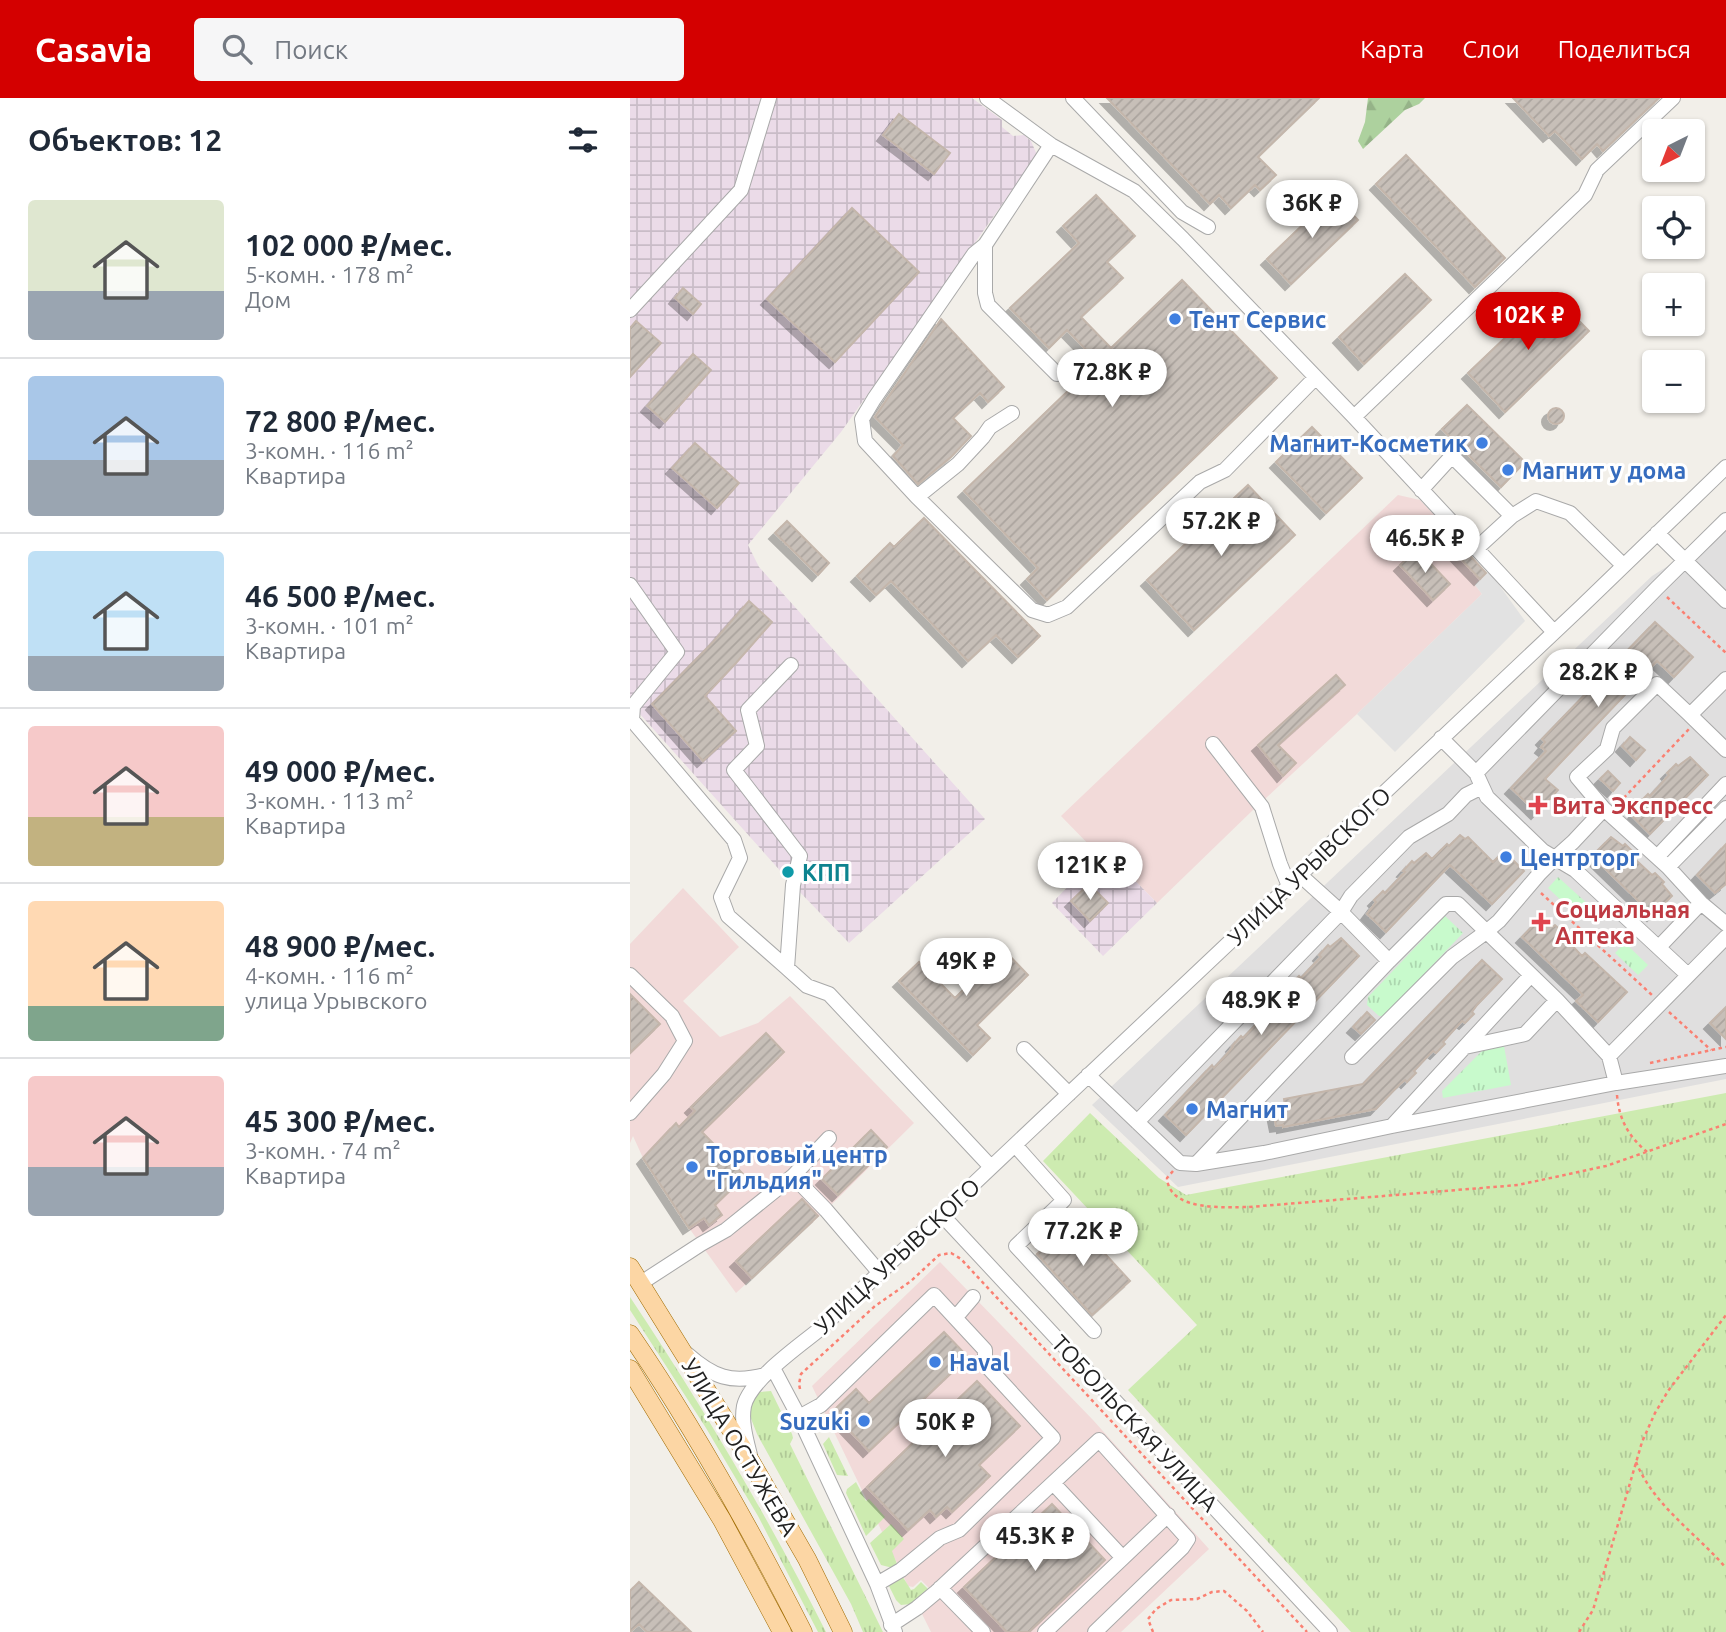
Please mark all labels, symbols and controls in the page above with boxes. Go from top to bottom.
search box [194,18,684,81]
icon: search [218,30,256,68]
text: Casavia [35,31,152,68]
text: Поиск [274,35,348,64]
text: Карта [1360,36,1424,63]
text: Слои [1462,36,1520,63]
text: Поделиться [1558,36,1691,63]
north arrow [1642,119,1704,182]
map controls [1642,119,1705,413]
icon: filters [564,121,602,159]
text: Объектов: 12 [28,123,222,157]
pin: 36K ₽ [1263,180,1361,240]
text: 36K ₽ [1282,190,1342,215]
button: locate [1642,196,1705,259]
icon: home [84,228,168,312]
text: 102 000 ₽/мес. [245,228,452,262]
text: 5-комн. · 178 m² [245,262,414,287]
button: + [1642,273,1705,336]
text: Дом [245,287,291,312]
pin: 102K ₽ [1471,292,1585,352]
text: 102K ₽ [1492,302,1564,327]
place label: Тент Сервис [1189,307,1326,332]
marker: Тент Сервис [1167,311,1183,327]
pin: 72.8K ₽ [1047,350,1177,409]
button: − [1642,350,1705,413]
text: 72.8K ₽ [1073,359,1151,384]
icon: home [84,404,168,488]
text: 72 800 ₽/мес. [245,404,435,438]
place label: Магнит-Косметик [1269,431,1468,456]
marker: Магнит-Косметик [1474,435,1490,451]
text: 3-комн. · 116 m² [245,438,414,463]
place label: Магнит у дома [1522,458,1686,483]
marker: Магнит у дома [1500,462,1516,478]
text: Квартира [245,463,346,488]
pin: 57.2K ₽ [1156,498,1286,558]
text: 57.2K ₽ [1182,508,1260,533]
pin: 46.5K ₽ [1360,516,1490,575]
text: 46.5K ₽ [1386,525,1464,550]
icon: home [84,579,168,663]
text: 46 500 ₽/мес. [245,579,435,613]
text: 3-комн. · 101 m² [245,613,414,638]
text: Квартира [245,638,346,663]
pin: 28.2K ₽ [1533,650,1663,709]
text: 28.2K ₽ [1559,659,1637,684]
icon: home [84,754,168,838]
text: 49 000 ₽/мес. [245,754,435,788]
street label: УЛИЦА УРЫВСКОГО [1223,782,1395,950]
text: 3-комн. · 113 m² [245,788,414,813]
place label: Вита Экспресс [1552,793,1713,818]
marker: Вита Экспресс [1530,797,1546,813]
text: Квартира [245,813,346,838]
pin: 121K ₽ [1033,842,1147,902]
place label: Центрторг [1520,845,1639,870]
marker: Центрторг [1498,849,1514,865]
text: 121K ₽ [1054,852,1126,877]
place label: КПП [802,860,850,885]
marker: КПП [780,864,796,880]
place label: Социальная Аптека [1555,897,1690,948]
marker: Социальная Аптека [1533,914,1549,930]
icon: home [84,929,168,1013]
text: 48 900 ₽/мес. [245,929,435,963]
pin: 49K ₽ [917,939,1015,998]
text: 49K ₽ [936,948,996,973]
text: 4-комн. · 116 m² [245,963,414,988]
pin: 48.9K ₽ [1196,978,1326,1037]
text: 48.9K ₽ [1222,987,1300,1012]
text: улица Урывского [245,988,427,1013]
place label: Магнит [1206,1097,1289,1122]
marker: Магнит [1184,1101,1200,1117]
icon: home [84,1104,168,1188]
text: 45 300 ₽/мес. [245,1104,435,1138]
text: 3-комн. · 74 m² [245,1138,401,1163]
place label: Торговый центр "Гильдия" [706,1142,888,1193]
marker: Торговый центр "Гильдия" [684,1159,700,1175]
text: Квартира [245,1163,346,1188]
street label: УЛИЦА УРЫВСКОГО [810,1173,984,1339]
pin: 77.2K ₽ [1018,1208,1148,1268]
text: 77.2K ₽ [1044,1218,1122,1243]
street label: ТОБОЛЬСКАЯ УЛИЦА [1047,1330,1223,1516]
place label: Haval [949,1350,1010,1375]
street label: УЛИЦА ОСТУЖЕВА [677,1354,803,1540]
marker: Haval [927,1354,943,1370]
pin: 50K ₽ [896,1400,994,1459]
place label: Suzuki [779,1409,850,1434]
text: 50K ₽ [915,1409,975,1434]
marker: Suzuki [856,1413,872,1429]
pin: 45.3K ₽ [970,1514,1100,1573]
text: 45.3K ₽ [996,1523,1074,1548]

